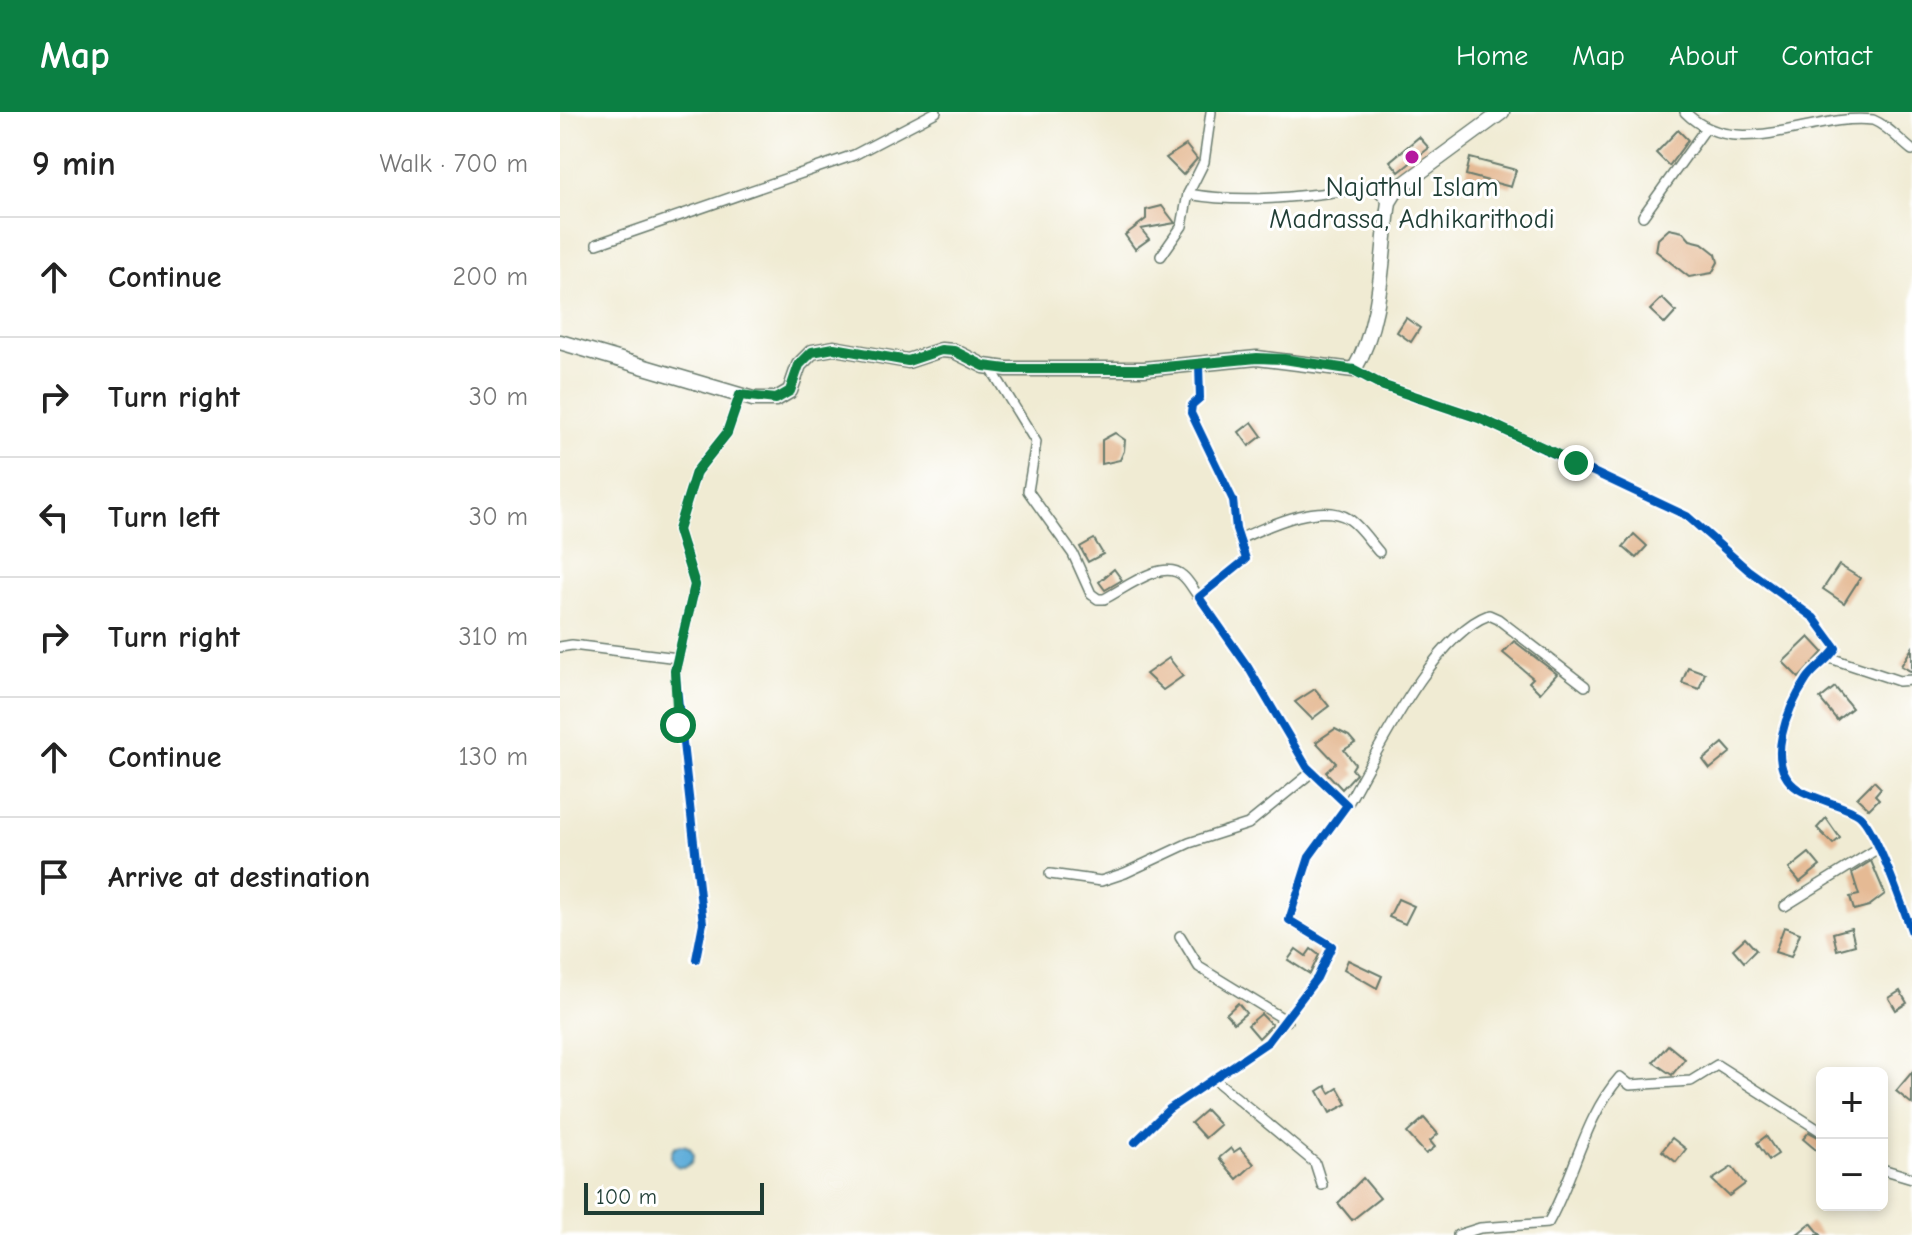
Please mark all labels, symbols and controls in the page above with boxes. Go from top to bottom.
text: Map [40,34,110,78]
text: Home [1456,40,1528,72]
text: Map [1572,40,1625,72]
text: About [1669,40,1737,72]
text: Contact [1781,40,1872,72]
text: 9 min [32,144,116,184]
marker: Najathul Islam Madrassa, Adhikarithodi [1403,148,1421,166]
text: Walk · 700 m [379,149,528,179]
place label: Najathul Islam Madrassa, Adhikarithodi [1269,171,1555,235]
icon: ahead [32,255,76,299]
text: Continue [108,260,222,295]
text: 200 m [453,262,528,292]
icon: right [32,375,76,419]
text: Turn right [108,380,240,415]
text: 30 m [469,382,528,412]
route end [1558,445,1594,481]
icon: left [32,495,76,539]
text: Turn left [108,500,220,535]
text: 30 m [469,502,528,532]
icon: right [32,615,76,659]
text: Turn right [108,620,240,655]
text: 310 m [459,622,528,652]
route start [660,707,696,743]
icon: ahead [32,735,76,779]
text: Continue [108,740,222,775]
text: 130 m [459,742,528,772]
icon: arrive [32,855,76,899]
text: Arrive at destination [108,860,370,895]
map controls [1816,1067,1888,1211]
button: + [1816,1067,1888,1139]
button: − [1816,1139,1888,1211]
scale bar [584,1179,764,1215]
text: 100 m [596,1184,657,1210]

